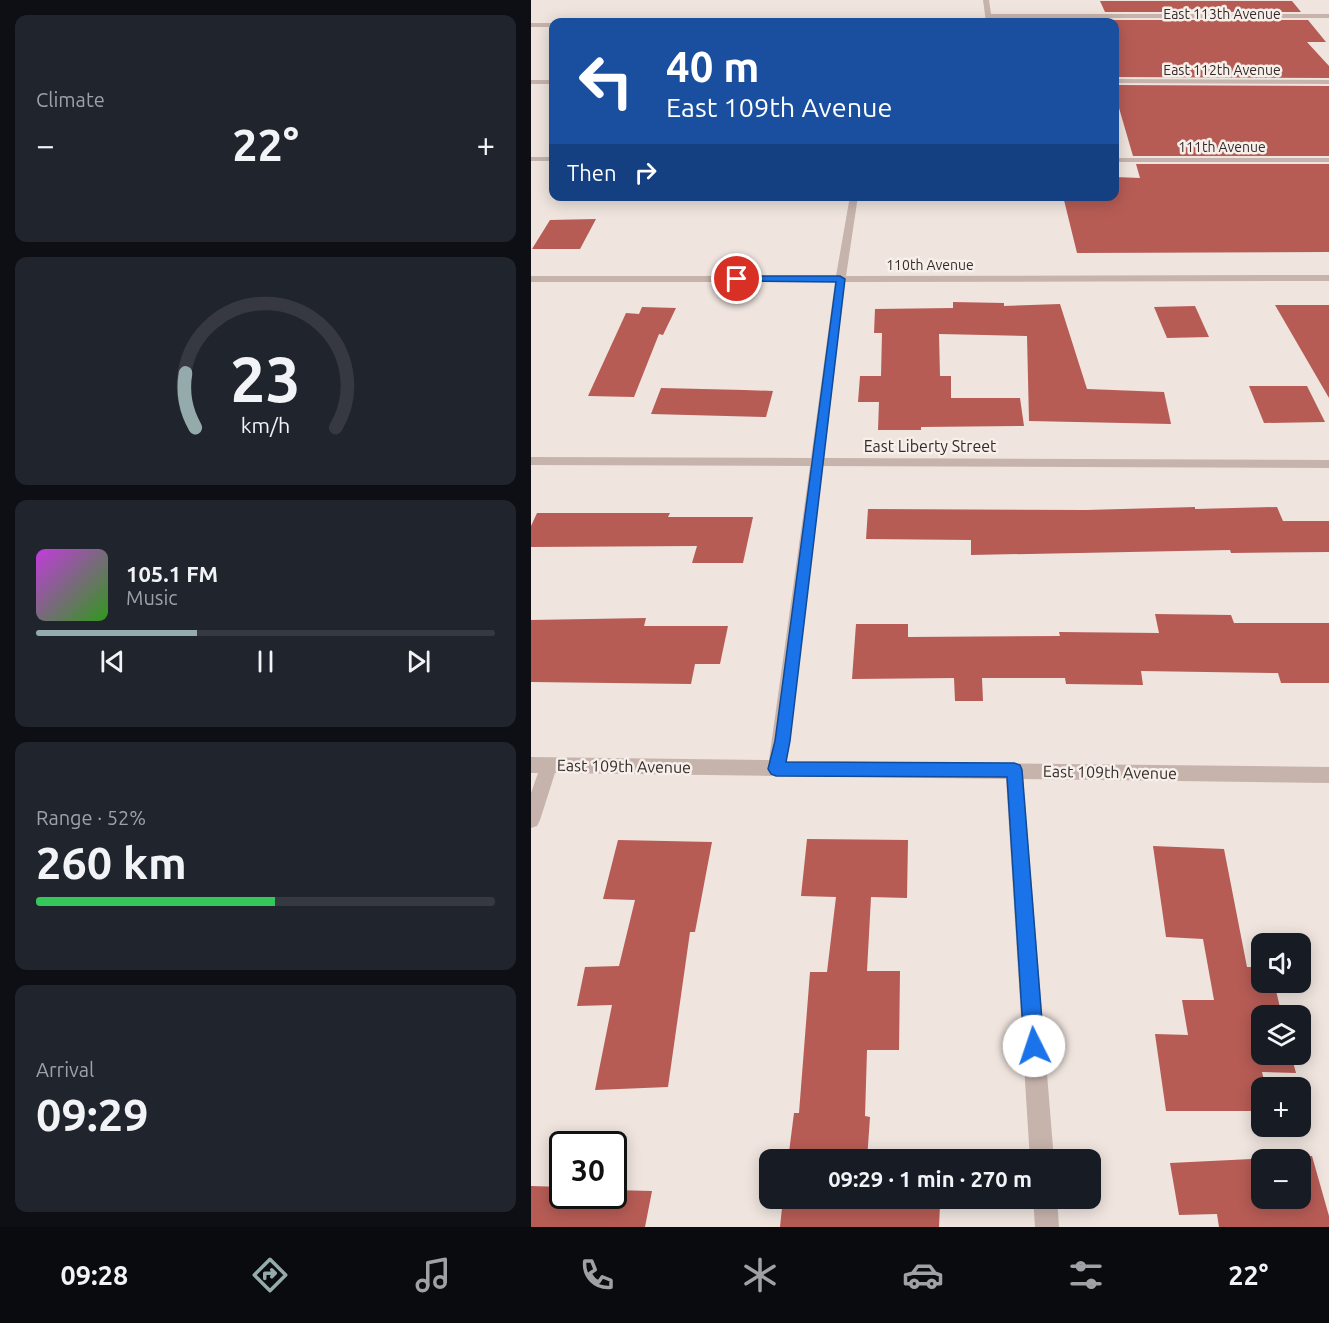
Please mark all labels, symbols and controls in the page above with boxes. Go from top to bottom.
street label: East 113th Avenue [1163,6,1281,22]
icon: left [567,42,645,120]
text: 40 m [666,43,760,90]
street label: East 112th Avenue [1163,62,1281,78]
text: Climate [36,88,105,111]
text: East 109th Avenue [666,92,892,122]
text: 22° [232,119,299,170]
text: − [36,126,55,163]
text: + [476,126,495,163]
street label: 111th Avenue [1178,139,1266,155]
icon: right [629,156,662,189]
text: Then [567,160,617,185]
pin [711,253,762,304]
street label: 110th Avenue [886,257,974,273]
icon: arrive [720,262,753,295]
text: 23 [230,344,301,414]
text: km/h [241,414,290,438]
street label: East Liberty Street [864,437,997,455]
text: 105.1 FM [126,561,218,586]
text: Music [126,586,178,609]
icon: previous [96,645,129,678]
icon: pause [249,645,282,678]
icon: next [402,645,435,678]
street label: East 109th Avenue [557,756,691,776]
street label: East 109th Avenue [1043,762,1177,782]
text: Range · 52% [36,806,146,829]
text: 260 km [36,837,187,888]
map controls [1251,933,1311,1209]
button: sound [1251,933,1311,993]
button: layers [1251,1005,1311,1065]
position arrow [1002,1014,1066,1078]
text: Arrival [36,1058,94,1081]
button: + [1251,1077,1311,1137]
text: 09:29 [36,1089,149,1140]
speed limit sign: 30 [549,1131,627,1209]
button: − [1251,1149,1311,1209]
text: 09:29 · 1 min · 270 m [828,1166,1032,1191]
icon: directions [249,1254,291,1296]
icon: music [412,1254,454,1296]
icon: phone [576,1254,618,1296]
icon: climate [739,1254,781,1296]
icon: car [902,1254,944,1296]
icon: filters [1065,1254,1107,1296]
text: 09:28 [61,1260,128,1290]
text: 22° [1228,1260,1268,1290]

